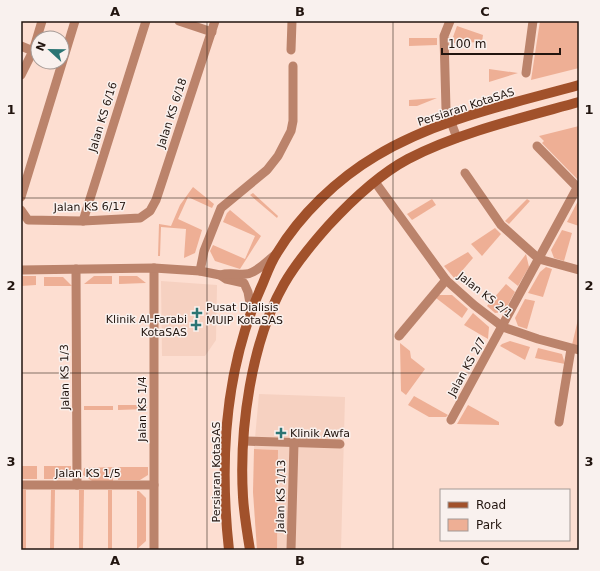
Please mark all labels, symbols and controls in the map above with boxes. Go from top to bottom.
text: A [110,4,120,19]
text: B [295,4,305,19]
text: C [480,4,490,19]
north arrow [30,30,70,70]
scale bar [442,30,560,56]
text: 100 m [448,37,486,51]
text: N [33,40,49,53]
street label: Jalan KS 6/18 [154,76,189,151]
street label: Jalan KS 6/16 [86,80,120,155]
street label: Persiaran KotaSAS [416,85,516,129]
text: 1 [6,102,16,117]
text: 1 [584,102,594,117]
street label: Jalan KS 6/17 [53,200,126,214]
street label: Jalan KS 2/1 [454,269,515,320]
text: 2 [6,278,16,293]
text: 2 [584,278,594,293]
place label: Pusat Dialisis MUIP KotaSAS [206,301,283,327]
marker: Pusat Dialisis MUIP KotaSAS [191,307,203,319]
place label: Klinik Al-Farabi KotaSAS [106,313,187,339]
marker: Klinik Al-Farabi KotaSAS [190,319,202,331]
street label: Jalan KS 2/7 [445,335,489,400]
street label: Jalan KS 1/3 [58,344,72,411]
street label: Jalan KS 1/4 [136,376,149,443]
street label: Persiaran KotaSAS [210,422,223,522]
marker: Klinik Awfa [275,427,287,439]
place label: Klinik Awfa [290,427,350,440]
text: 3 [6,454,16,469]
text: 3 [584,454,594,469]
street label: Jalan KS 1/13 [274,460,288,533]
street label: Jalan KS 1/5 [54,467,121,480]
legend [440,489,570,541]
text: Road [476,498,506,512]
text: Park [476,518,502,532]
text: A [110,553,120,568]
text: B [295,553,305,568]
text: C [480,553,490,568]

